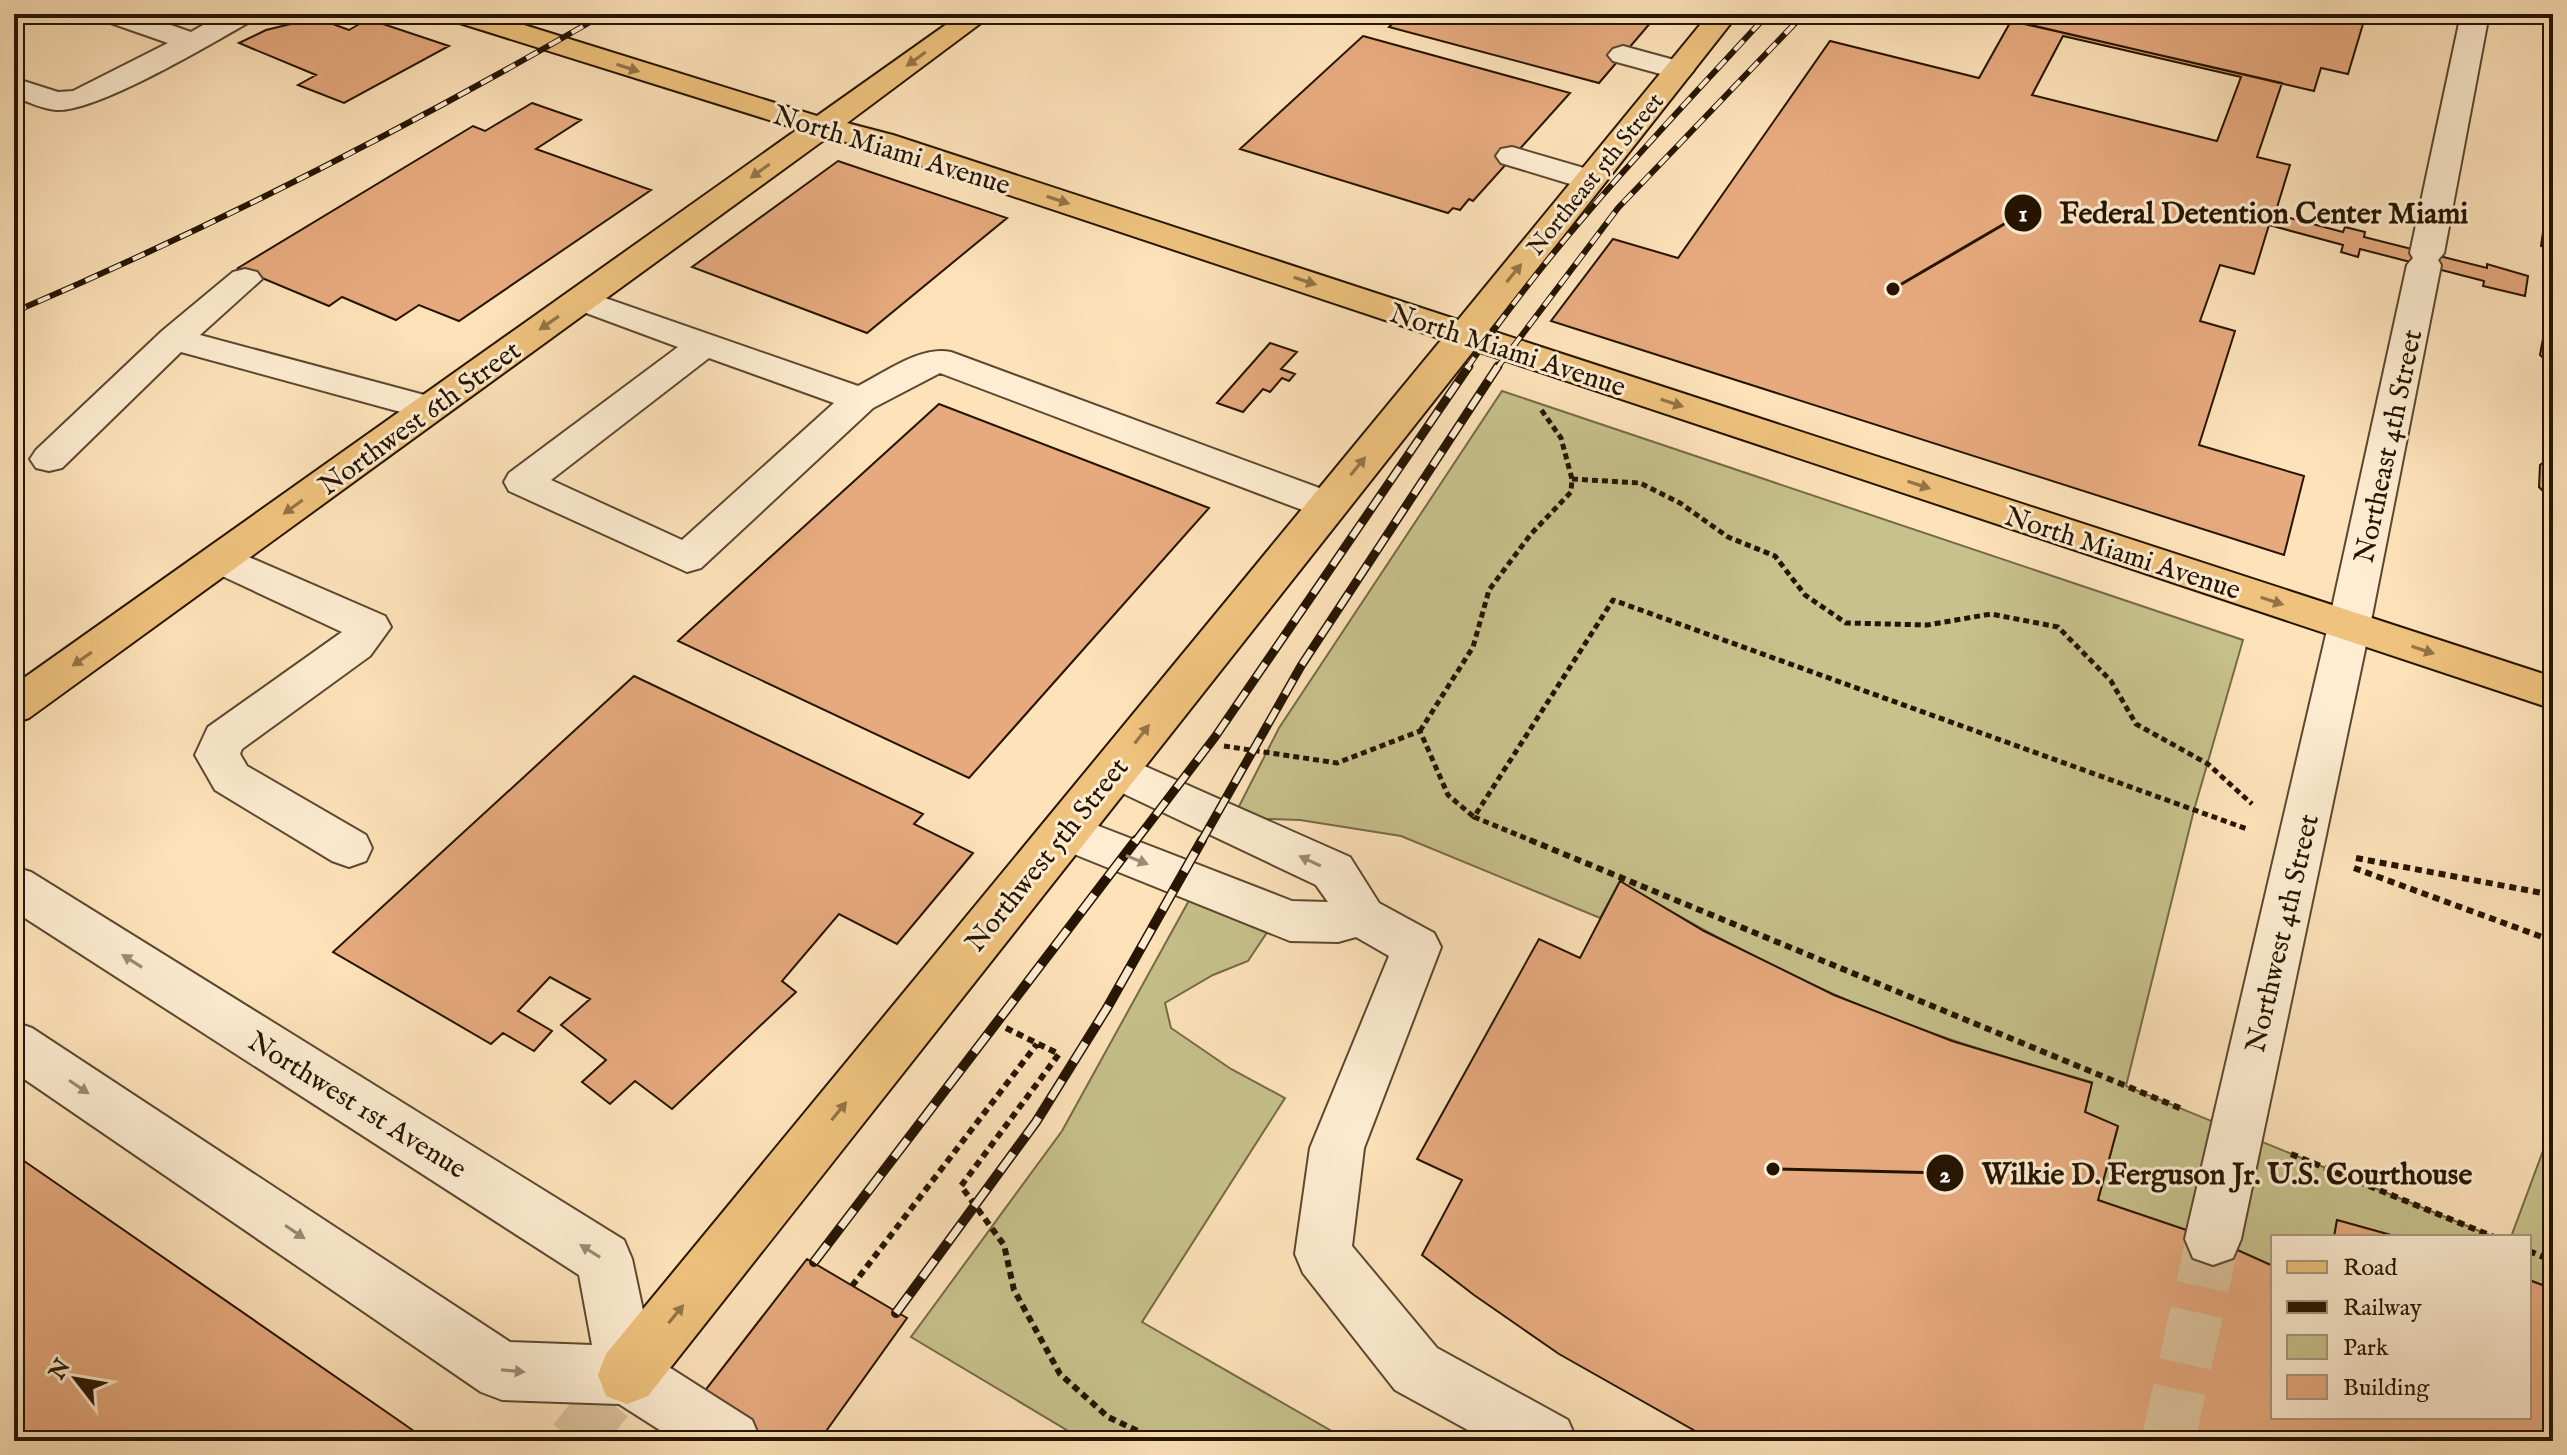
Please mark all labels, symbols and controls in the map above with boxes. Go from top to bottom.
one-way arrow [905,51,926,66]
one-way arrow [616,62,640,74]
street label: Northeast 5th Street [1521,87,1671,263]
street label: North Miami Avenue [768,99,1014,204]
one-way arrow [750,163,771,178]
callout: Federal Detention Center Miami [2003,186,2484,240]
one-way arrow [1046,194,1070,206]
text: Federal Detention Center Miami [2060,196,2468,234]
text: 1 [2019,199,2028,230]
one-way arrow [1505,263,1522,283]
one-way arrow [1293,276,1317,288]
street label: North Miami Avenue [1385,297,1630,406]
one-way arrow [539,315,560,330]
street label: Northeast 4th Street [2348,326,2431,566]
street label: Northwest 6th Street [312,334,529,504]
one-way arrow [1660,398,1684,410]
one-way arrow [1350,456,1366,476]
one-way arrow [1907,479,1931,491]
one-way arrow [283,499,303,515]
street label: North Miami Avenue [2000,500,2245,609]
one-way arrow [2261,595,2285,608]
one-way arrow [2412,645,2436,657]
one-way arrow [71,651,92,666]
one-way arrow [1134,724,1150,744]
street label: Northwest 5th Street [959,751,1137,960]
street label: Northwest 4th Street [2239,811,2328,1056]
one-way arrow [1126,854,1150,867]
one-way arrow [1299,854,1322,868]
one-way arrow [121,954,143,968]
street label: Northwest 1st Avenue [241,1025,473,1188]
one-way arrow [68,1080,89,1095]
one-way arrow [830,1101,847,1121]
callout: Wilkie D. Ferguson Jr. U.S. Courthouse [1925,1146,2488,1200]
text: Wilkie D. Ferguson Jr. U.S. Courthouse [1981,1157,2472,1195]
text: 2 [1939,1160,1951,1191]
one-way arrow [284,1224,305,1239]
legend [2271,1235,2531,1419]
one-way arrow [579,1244,601,1258]
text: Road [2343,1253,2397,1284]
text: Railway [2343,1293,2422,1324]
one-way arrow [667,1304,684,1324]
text: Park [2343,1333,2389,1364]
north arrow [36,1339,116,1419]
text: N [43,1354,77,1386]
one-way arrow [500,1364,525,1377]
text: Building [2343,1373,2430,1404]

